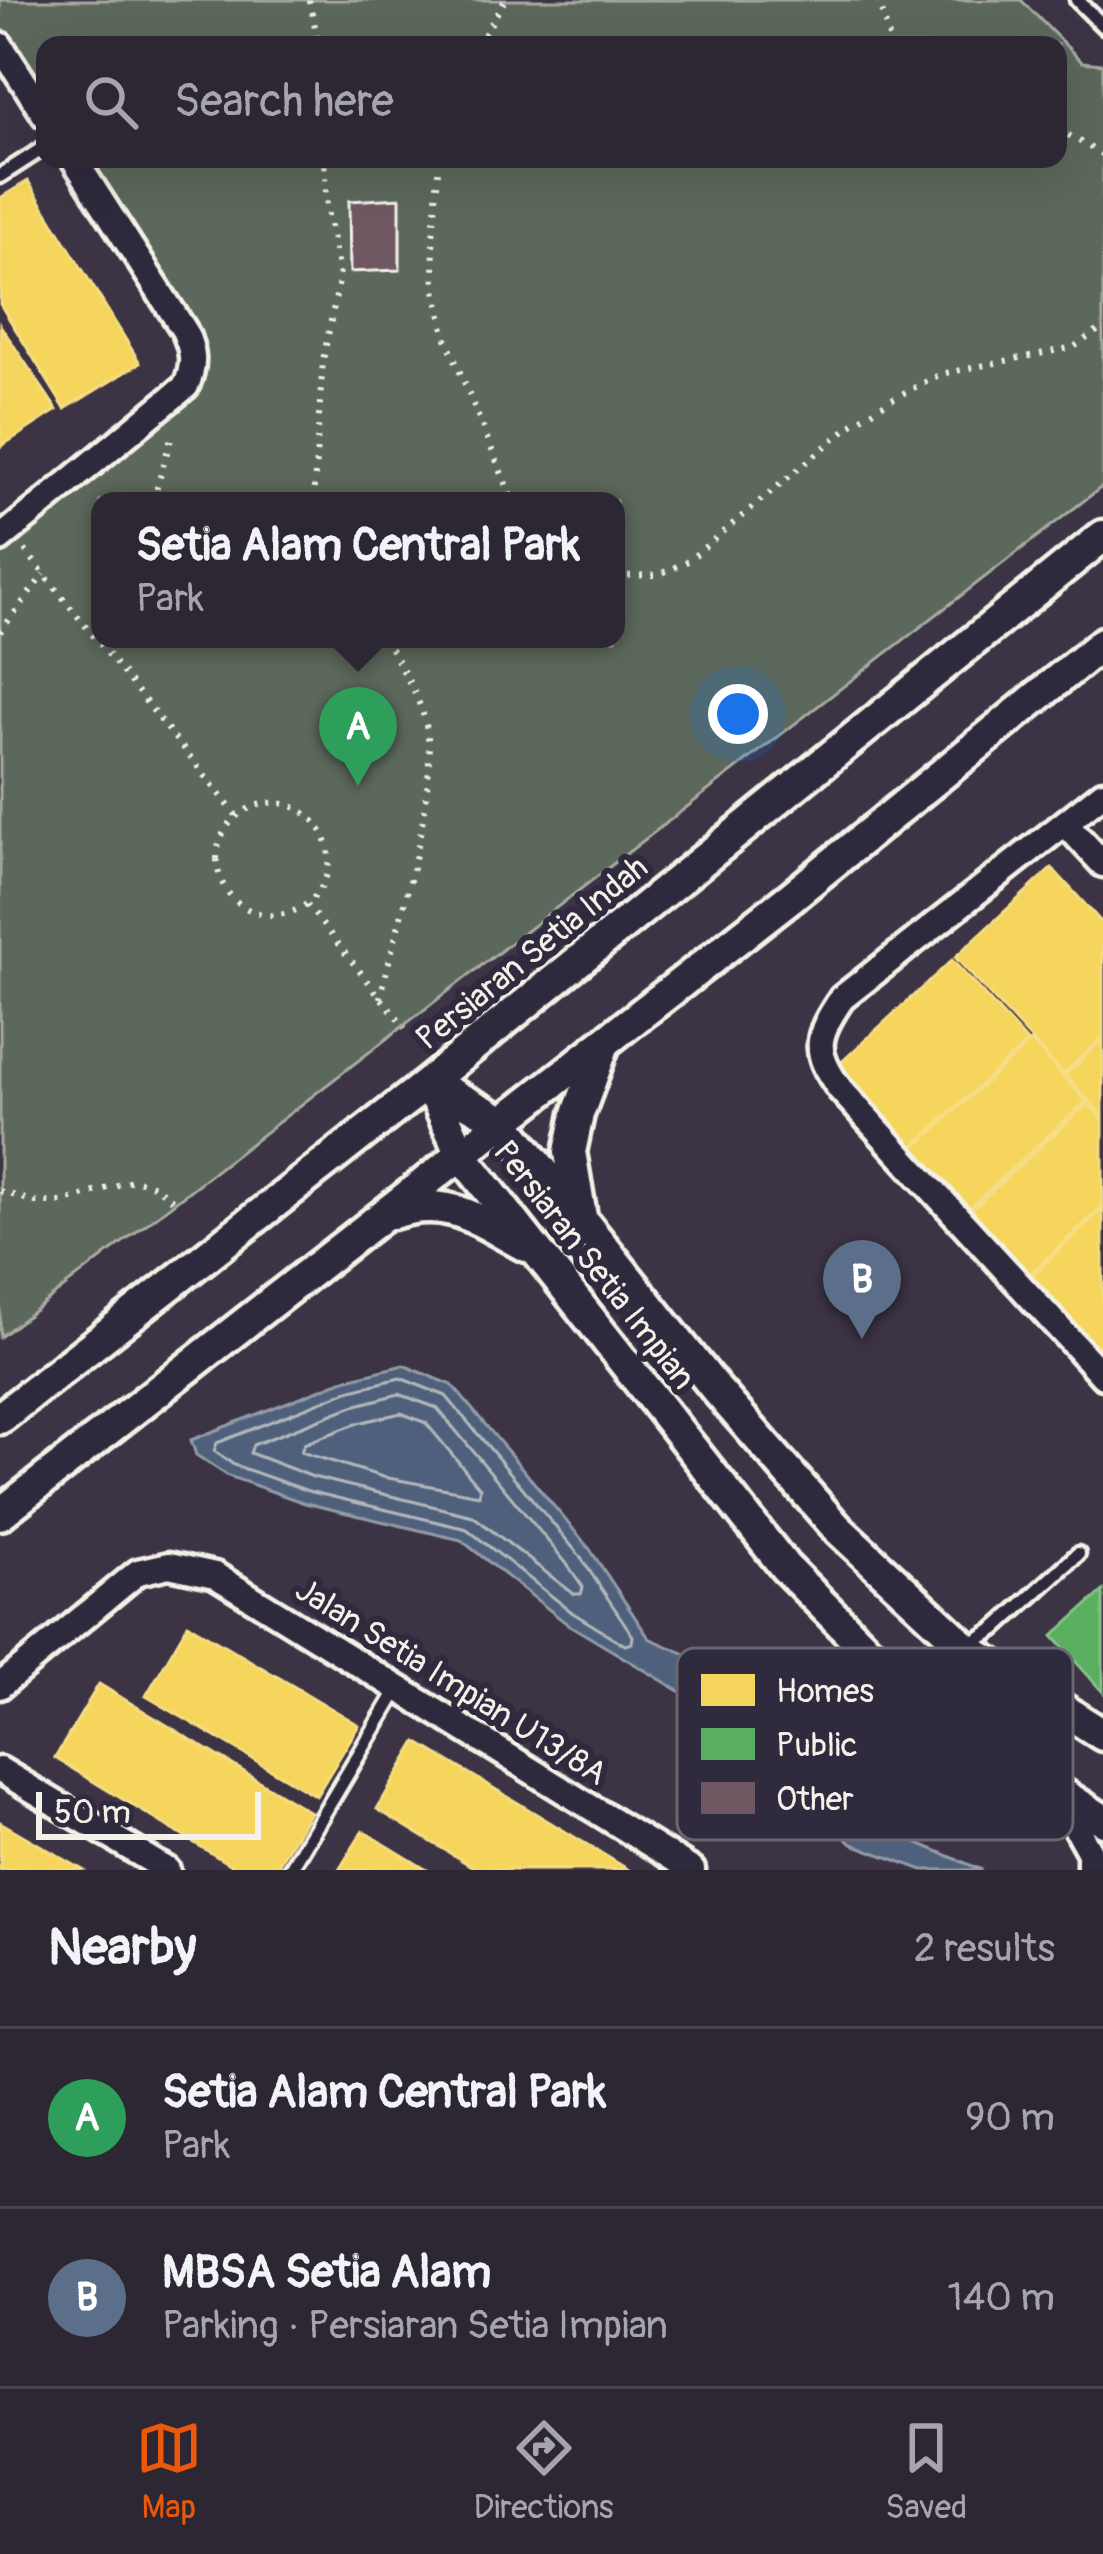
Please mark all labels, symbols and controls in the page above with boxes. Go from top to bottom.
search box [36,36,1067,168]
icon: search [78,69,144,135]
text: Search here [174,74,394,130]
popup [91,492,625,648]
text: Setia Alam Central Park [136,518,580,574]
text: Park [136,574,204,623]
your location [708,684,768,744]
pin: A [319,687,397,786]
street label: Persiaran Setia Indah [408,847,656,1059]
street label: Persiaran Setia Impian [484,1132,704,1398]
pin: B [823,1240,901,1339]
street label: Jalan Setia Impian U13/8A [288,1569,614,1795]
legend [677,1648,1073,1840]
text: Homes [776,1671,874,1712]
text: Public [776,1725,858,1766]
text: Other [776,1779,854,1820]
scale bar [36,1786,261,1839]
text: 50 m [54,1792,131,1833]
text: Nearby [48,1916,196,1980]
text: 2 results [914,1924,1055,1973]
text: Setia Alam Central Park [162,2065,606,2121]
text: A [74,2093,100,2142]
text: 90 m [965,2093,1055,2142]
text: Park [162,2121,230,2170]
text: MBSA Setia Alam [162,2245,491,2301]
text: B [76,2273,98,2322]
text: 140 m [947,2273,1055,2322]
text: Parking · Persiaran Setia Impian [162,2301,668,2350]
tab: Map [136,2415,202,2528]
tab: Directions [474,2415,614,2528]
tab: Saved [885,2415,967,2528]

